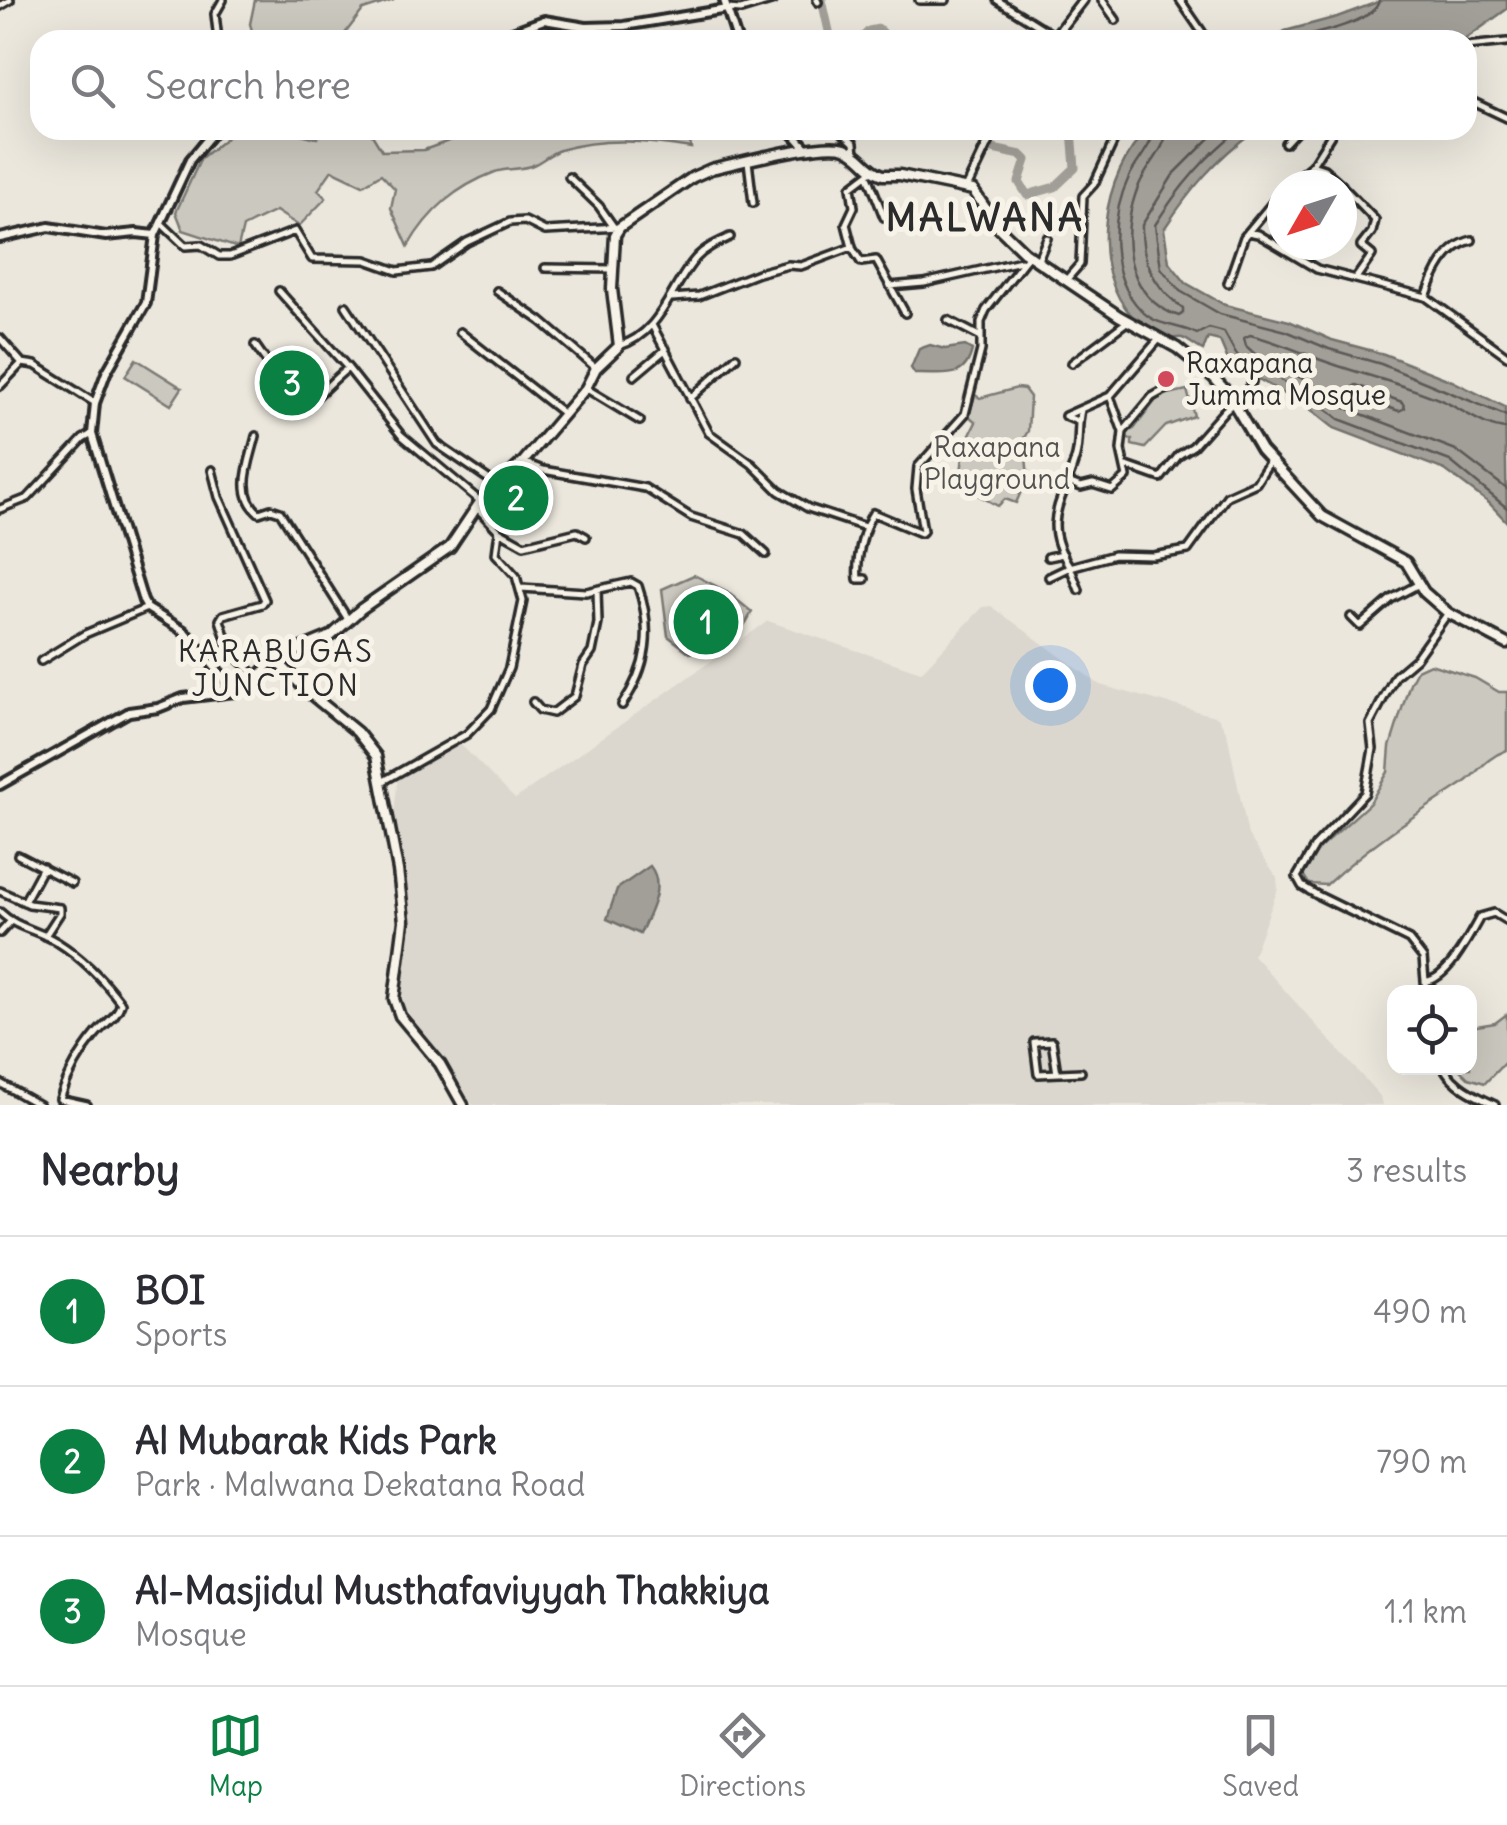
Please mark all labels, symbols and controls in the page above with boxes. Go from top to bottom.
search box [30,30,1477,140]
icon: search [65,58,120,113]
text: Search here [145,62,351,109]
north arrow [1267,170,1357,260]
district label: MALWANA [885,194,1085,241]
place label: Raxapana Jumma Mosque [1186,345,1386,413]
pin: 3 [260,346,324,420]
marker: Raxapana Jumma Mosque [1155,368,1177,390]
park label: Raxapana Playground [924,429,1070,497]
pin: 2 [484,460,548,536]
pin: 1 [674,584,738,660]
district label: KARABUGAS JUNCTION [178,632,374,704]
your location [1025,660,1076,711]
map controls [1387,985,1477,1075]
button: locate [1387,985,1477,1075]
text: Nearby [40,1144,179,1196]
text: 3 results [1346,1150,1467,1191]
text: BOI [135,1267,205,1314]
text: 1 [66,1291,79,1332]
text: 490 m [1373,1291,1467,1332]
text: Sports [135,1314,227,1355]
text: Al Mubarak Kids Park [135,1417,497,1464]
text: 2 [64,1441,81,1482]
text: 790 m [1376,1441,1467,1482]
text: Park · Malwana Dekatana Road [135,1464,585,1505]
text: Al-Masjidul Musthafaviyyah Thakkiya [135,1567,770,1614]
text: 3 [63,1591,82,1632]
text: 1.1 km [1384,1591,1467,1632]
text: Mosque [135,1614,247,1655]
tab: Map [208,1708,263,1804]
tab: Directions [679,1708,806,1804]
tab: Saved [1222,1708,1299,1804]

